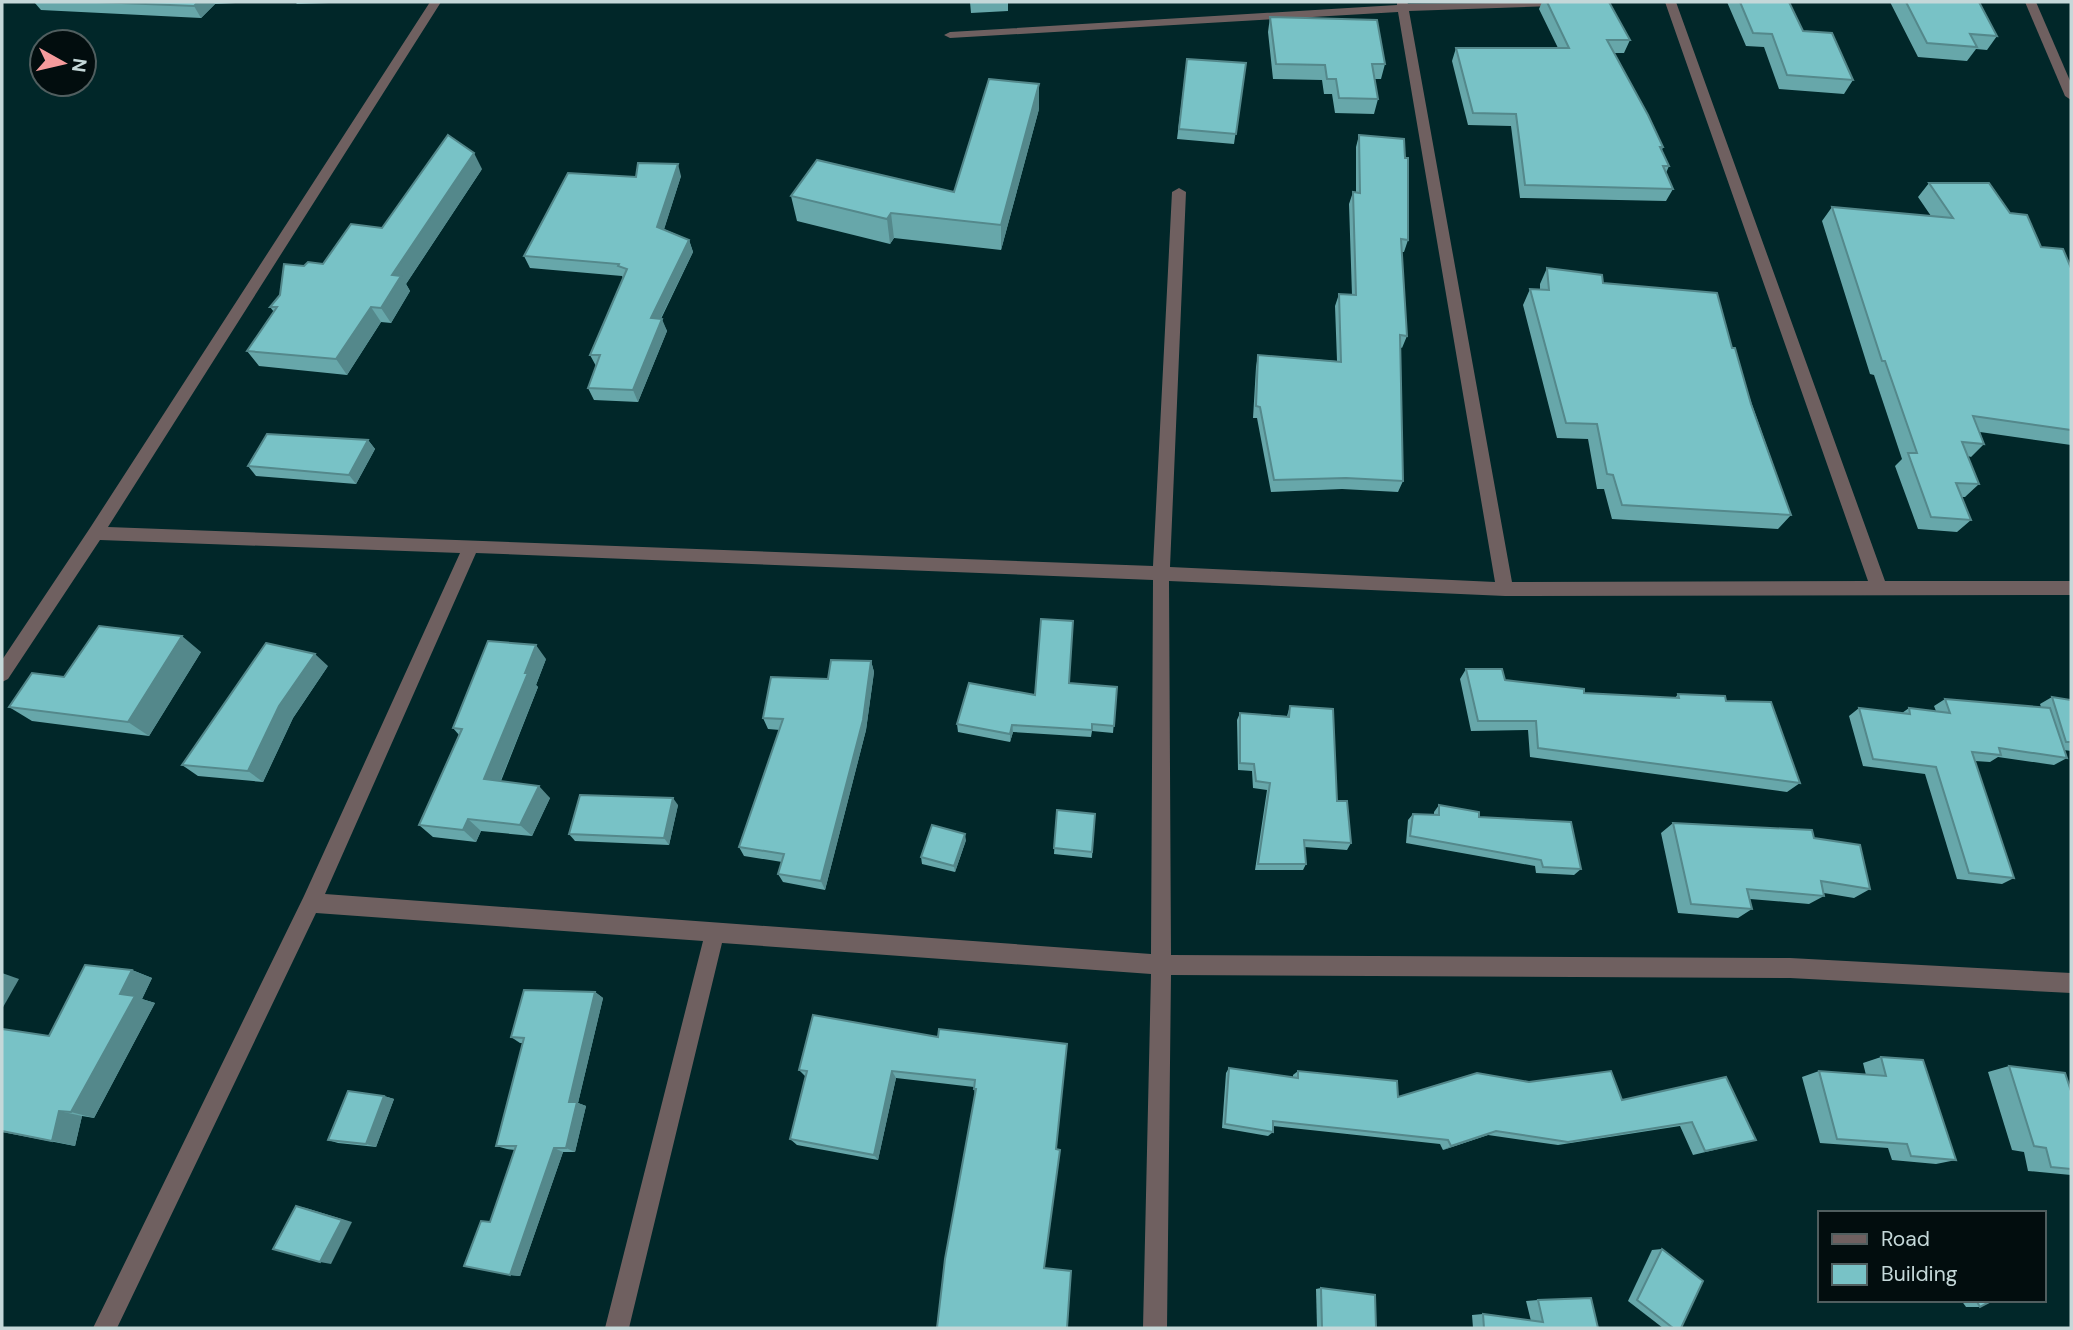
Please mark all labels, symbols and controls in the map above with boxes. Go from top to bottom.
north arrow [28,28,98,98]
text: N [66,57,93,74]
legend [1818,1211,2045,1302]
text: Road [1881,1225,1930,1253]
text: Building [1881,1260,1958,1288]

